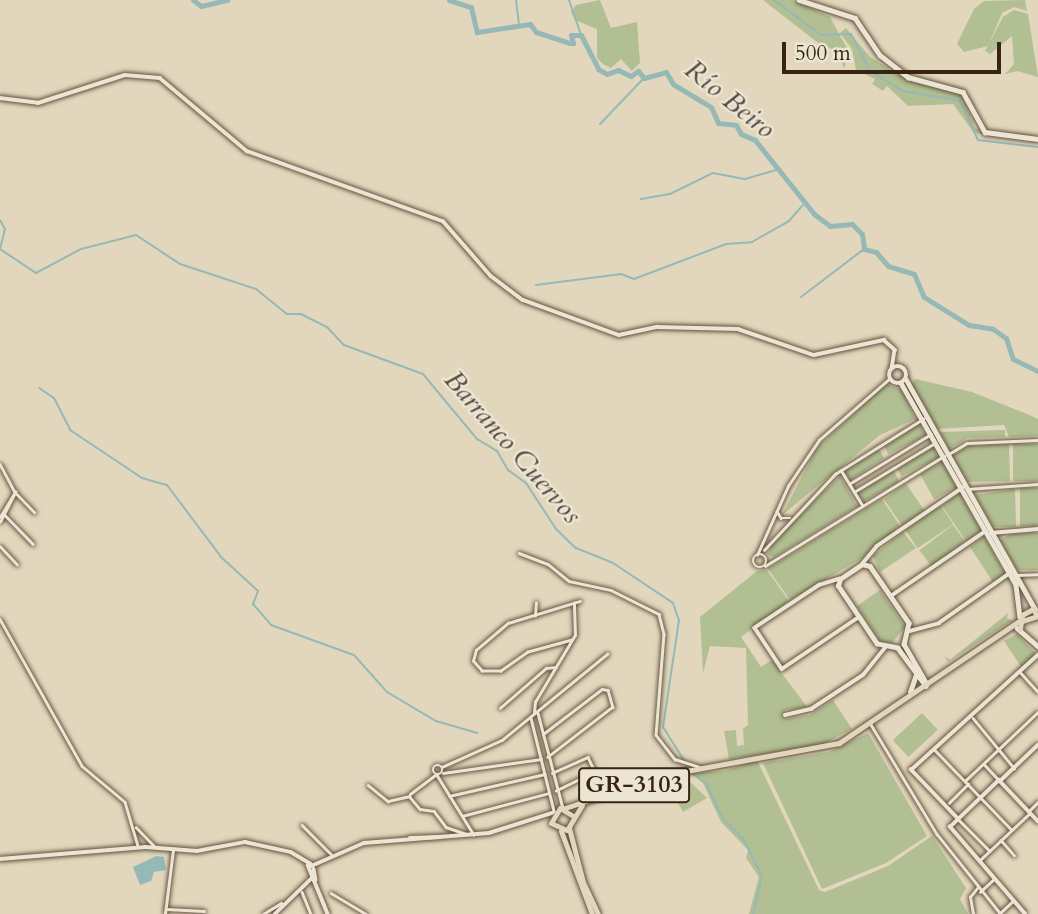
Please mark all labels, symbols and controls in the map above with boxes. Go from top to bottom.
scale bar [786,28,1005,72]
text: 500 m [795,39,851,68]
water label: Río Beiro [678,52,782,146]
water label: Barranco Cuervos [437,363,589,531]
road number: GR-3103 [578,764,690,806]

